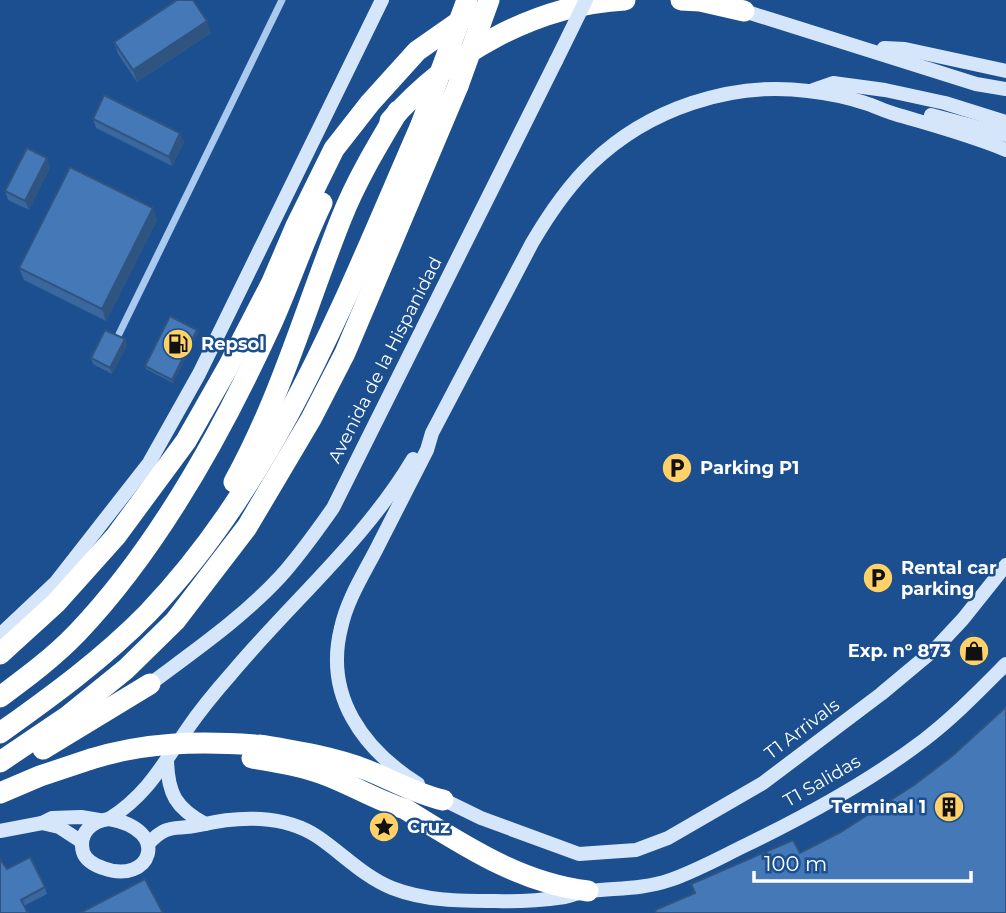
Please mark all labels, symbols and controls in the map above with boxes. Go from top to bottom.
street label: Avenida de la Hispanidad [323,253,447,467]
fuel station icon: Repsol [161,327,195,361]
place label: Repsol [201,333,265,355]
parking icon: Parking P1 [660,451,694,485]
place label: Parking P1 [700,457,799,479]
place label: Rental car parking [901,557,997,600]
parking icon: Rental car parking [861,561,895,595]
shop icon: Exp. nº 873 [957,634,991,668]
place label: Exp. nº 873 [848,640,951,662]
street label: T1 Arrivals [760,694,844,764]
street label: T1 Salidas [780,750,865,812]
building icon: Terminal 1 [932,790,966,824]
place label: Terminal 1 [831,796,926,818]
place icon: Cruz [367,810,401,844]
place label: Cruz [407,816,450,838]
scale bar [754,839,971,883]
text: 100 m [764,851,827,876]

